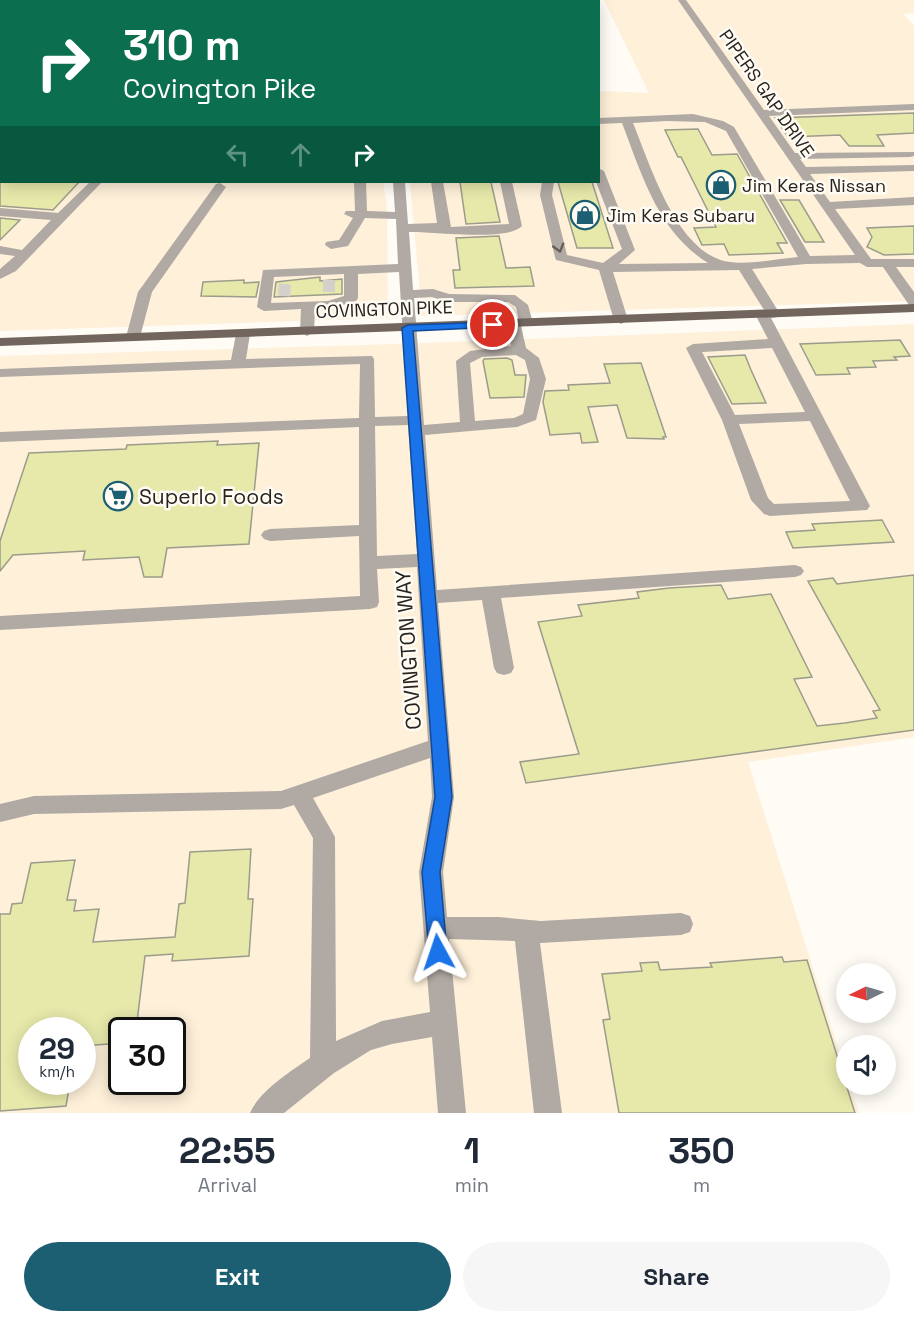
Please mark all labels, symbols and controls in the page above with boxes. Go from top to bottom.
text: 310 m [123,19,241,72]
icon: right [24,24,102,102]
street label: PIPERS GAP DRIVE [714,25,820,161]
text: Covington Pike [123,71,316,106]
icon: left [221,138,254,171]
icon: ahead [284,138,317,171]
icon: right [347,138,380,171]
shop icon: Jim Keras Nissan [705,169,737,201]
place label: Jim Keras Nissan [742,174,886,197]
shop icon: Jim Keras Subaru [569,199,601,231]
place label: Jim Keras Subaru [606,204,755,227]
one-way arrow [552,242,565,252]
street label: COVINGTON PIKE [315,295,453,323]
pin [467,299,518,350]
icon: arrive [476,308,509,341]
supermarket icon: Superlo Foods [102,480,134,512]
place label: Superlo Foods [139,483,284,510]
street label: COVINGTON WAY [389,569,427,731]
position arrow [406,920,470,984]
north arrow [836,963,896,1023]
map controls [836,963,896,1095]
speed limit sign: 30 [108,1017,186,1095]
text: 29 [39,1029,75,1068]
button: sound [836,1035,896,1095]
text: km/h [39,1062,75,1081]
text: 22:55 [179,1128,276,1174]
text: 1 [464,1128,480,1174]
text: 350 [668,1128,735,1174]
text: Arrival [198,1172,257,1198]
text: min [455,1172,489,1198]
text: m [693,1172,710,1198]
button: Exit [24,1242,451,1311]
button: Share [463,1242,890,1311]

